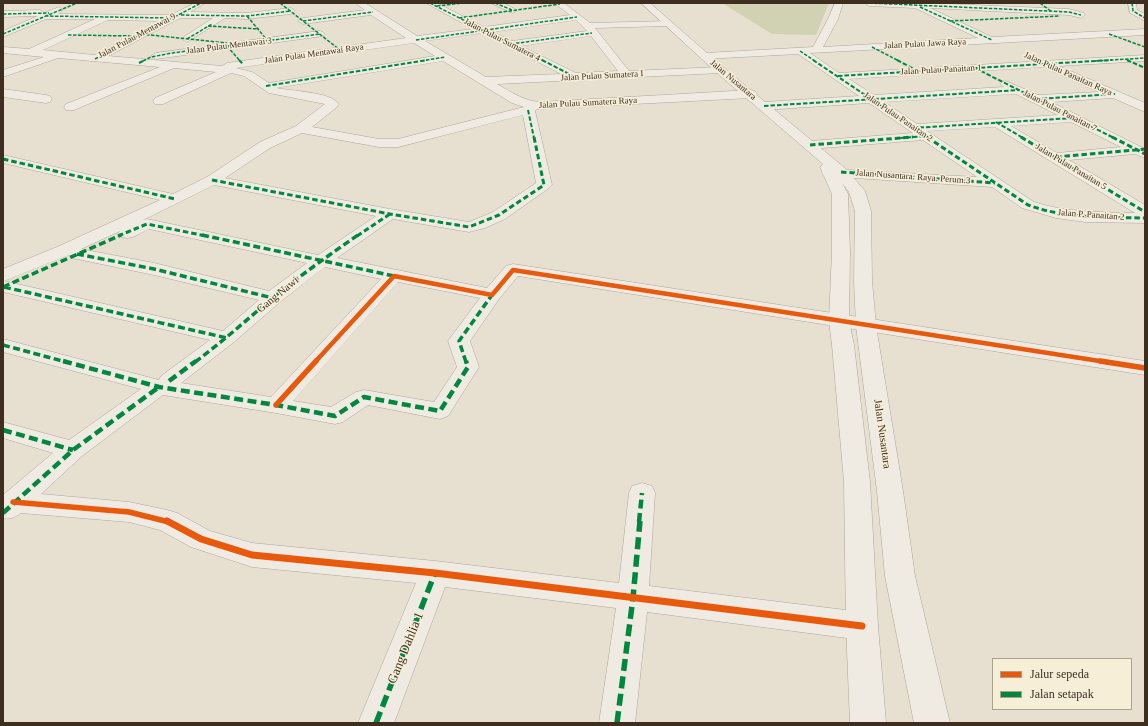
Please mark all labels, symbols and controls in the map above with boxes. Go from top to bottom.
street label: Jalan Pulau Mentawai 9 [96,11,178,61]
street label: Jalan Pulau Sumatera 4 [462,16,542,64]
street label: Jalan Pulau Mentawai 3 [186,35,272,57]
street label: Jalan Pulau Jawa Raya [884,36,966,52]
street label: Jalan Pulau Mentawai Raya [264,42,364,66]
street label: Jalan Pulau Panaitan Raya [1022,50,1114,98]
street label: Jalan Nusantara [708,57,758,103]
street label: Jalan Pulau Panaitan 1 [900,62,982,78]
street label: Jalan Pulau Sumatera I [560,68,644,84]
street label: Jalan Pulau Panaitan 7 [1021,88,1099,134]
street label: Jalan Pulau Panaitan 2 [861,90,935,144]
street label: Jalan Pulau Sumatera Raya [539,95,637,111]
street label: Jalan Pulau Panaitan 5 [1033,141,1109,193]
street label: Jalan Nusantara. Raya. Perum.3 [855,168,971,186]
street label: Jalan P. Panaitan 2 [1057,207,1125,223]
street label: Gang Nawi [254,274,302,316]
street label: Jalan Nusantara [871,398,893,470]
street label: Gang Dahlia 1 [385,610,427,686]
legend [992,658,1132,710]
text: Jalur sepeda [1030,667,1089,681]
text: Jalan setapak [1030,687,1094,701]

